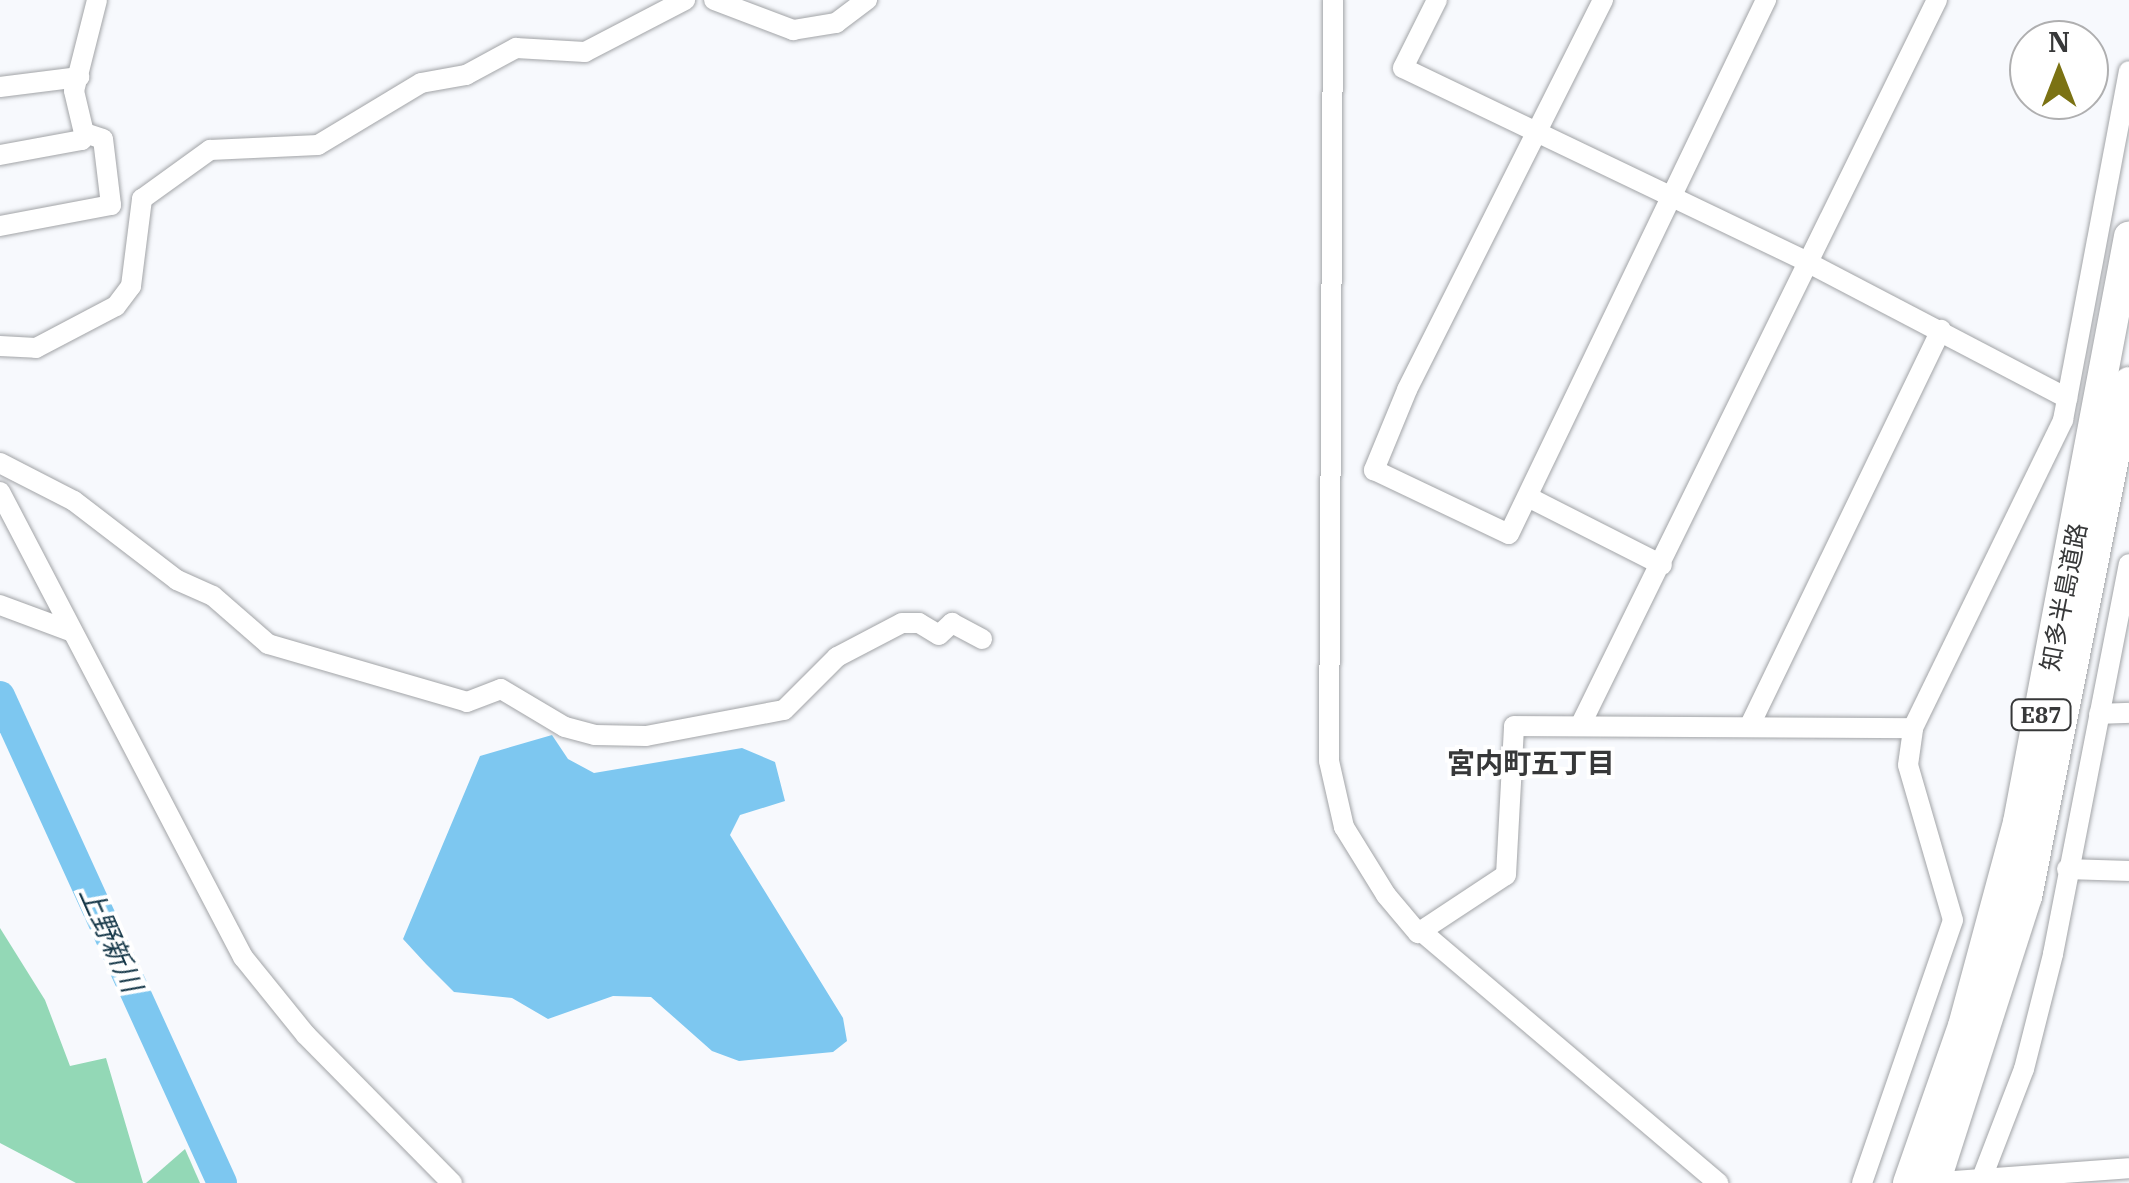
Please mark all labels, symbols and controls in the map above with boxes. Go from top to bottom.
north arrow [2009,20,2109,120]
text: N [2048,23,2070,60]
street label: 知多半島道路 [2035,521,2093,673]
road number: E87 [2008,698,2074,732]
district label: 宮内町五丁目 [1447,746,1615,780]
water label: 上野新川 [73,881,149,997]

